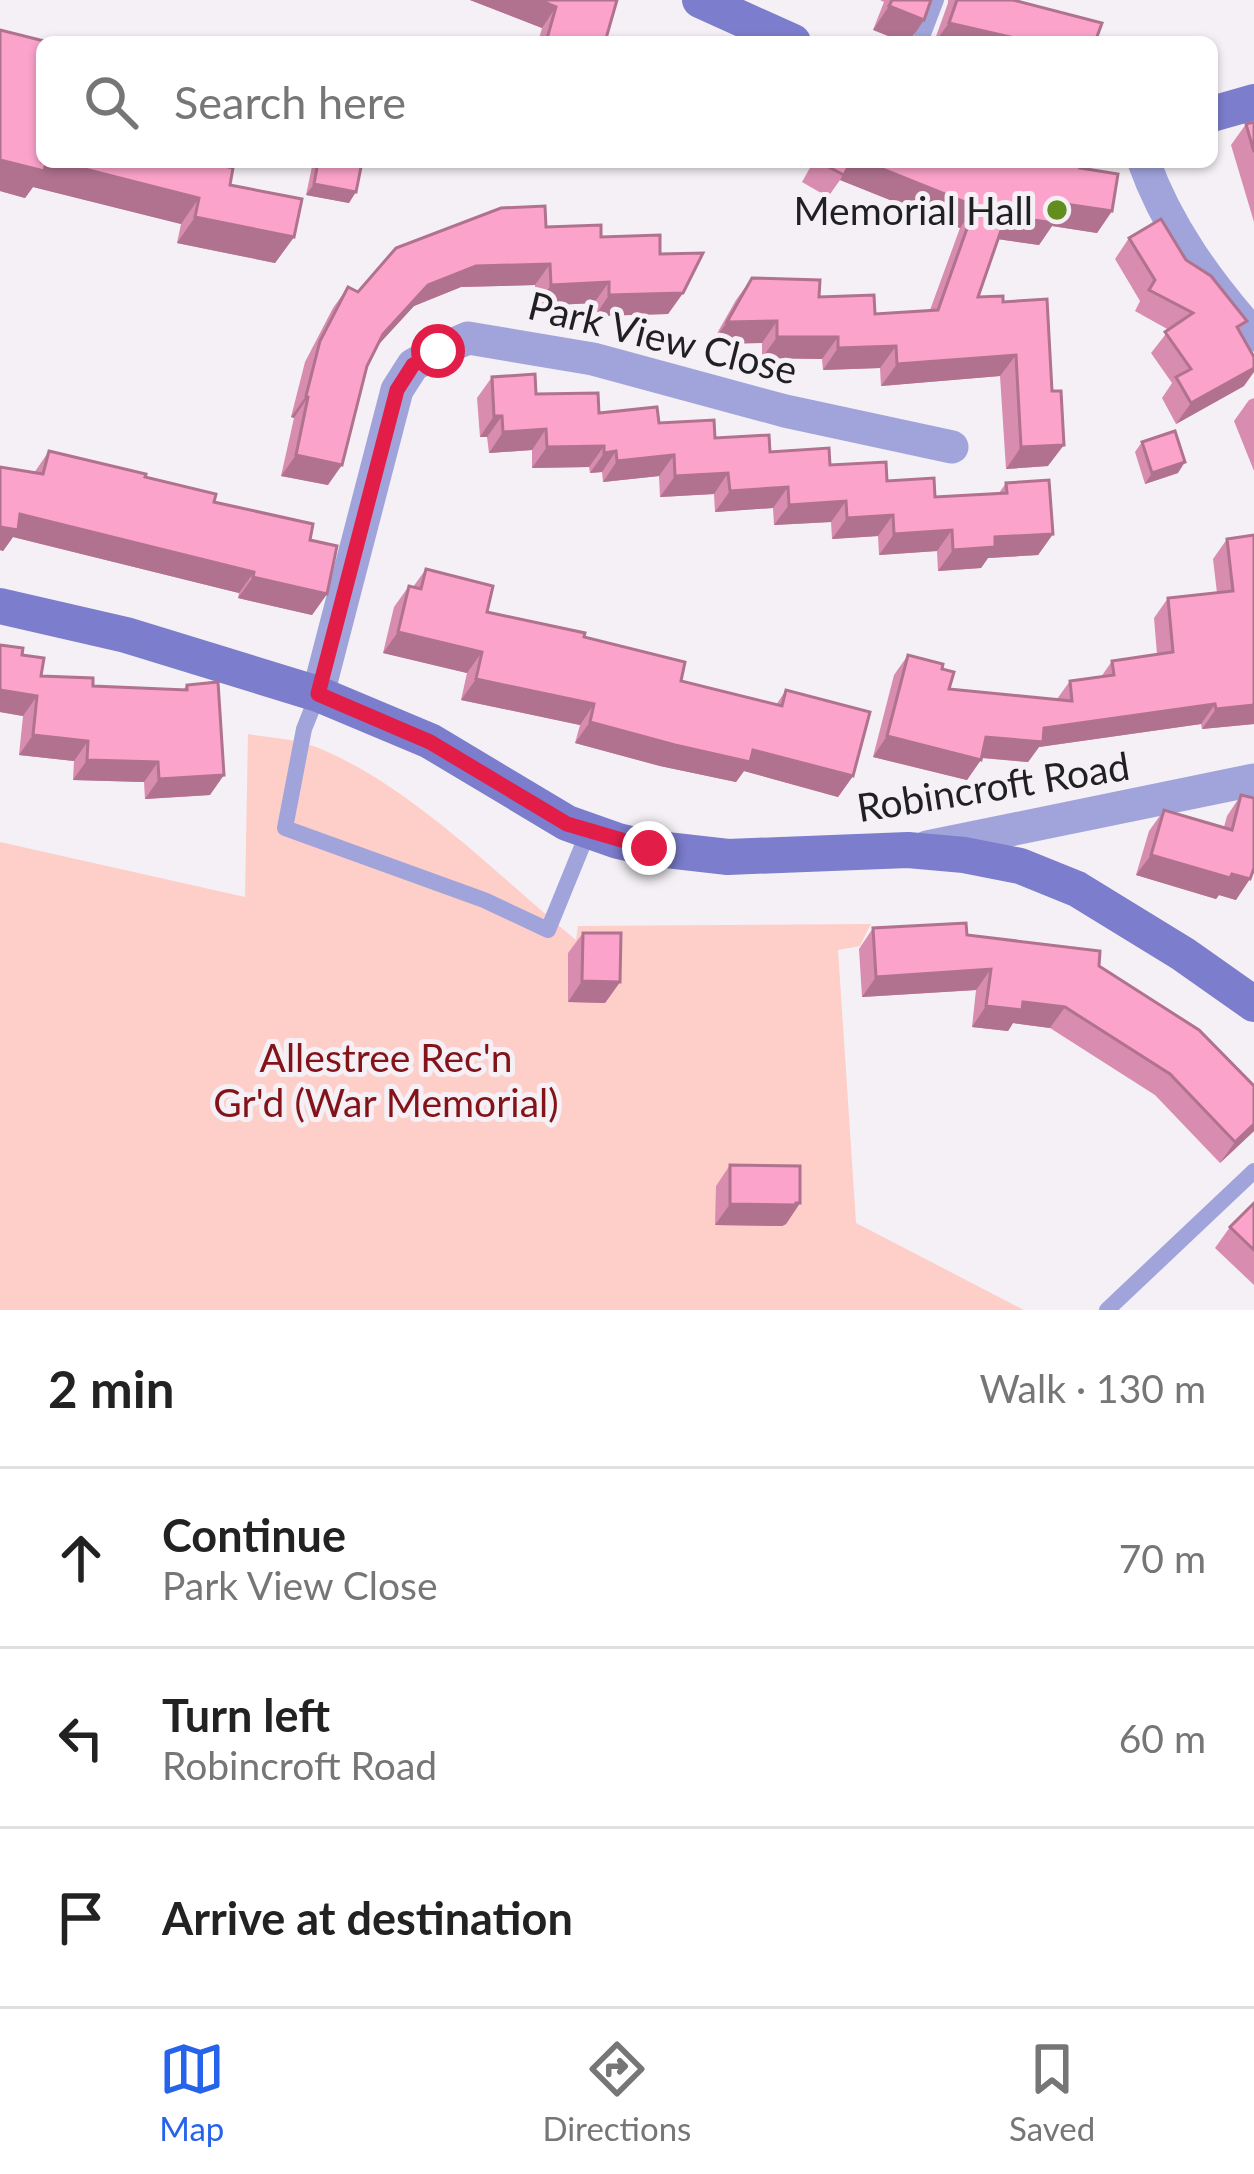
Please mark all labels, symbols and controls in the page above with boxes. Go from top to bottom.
search box [36,36,1218,168]
icon: search [78,69,144,135]
text: Search here [174,75,406,129]
place label: Memorial Hall [794,187,1033,233]
marker: Memorial Hall [1044,197,1070,223]
street label: Park View Close [524,281,802,393]
route start [411,324,465,378]
street label: Robincroft Road [854,742,1132,830]
route end [622,821,676,875]
park label: Allestree Rec'n Gr'd (War Memorial) [213,1034,559,1125]
text: 2 min [48,1358,174,1419]
text: Walk · 130 m [979,1365,1206,1411]
text: Continue [162,1508,346,1562]
icon: ahead [48,1525,114,1591]
text: 70 m [1119,1535,1206,1581]
text: Park View Close [162,1562,438,1608]
text: Turn left [162,1688,330,1742]
icon: left [48,1705,114,1771]
text: 60 m [1119,1715,1206,1761]
text: Robincroft Road [162,1742,437,1788]
icon: arrive [48,1885,114,1951]
text: Arrive at destination [162,1891,573,1945]
tab: Map [159,2036,225,2148]
tab: Directions [542,2036,691,2148]
tab: Saved [1009,2036,1095,2148]

